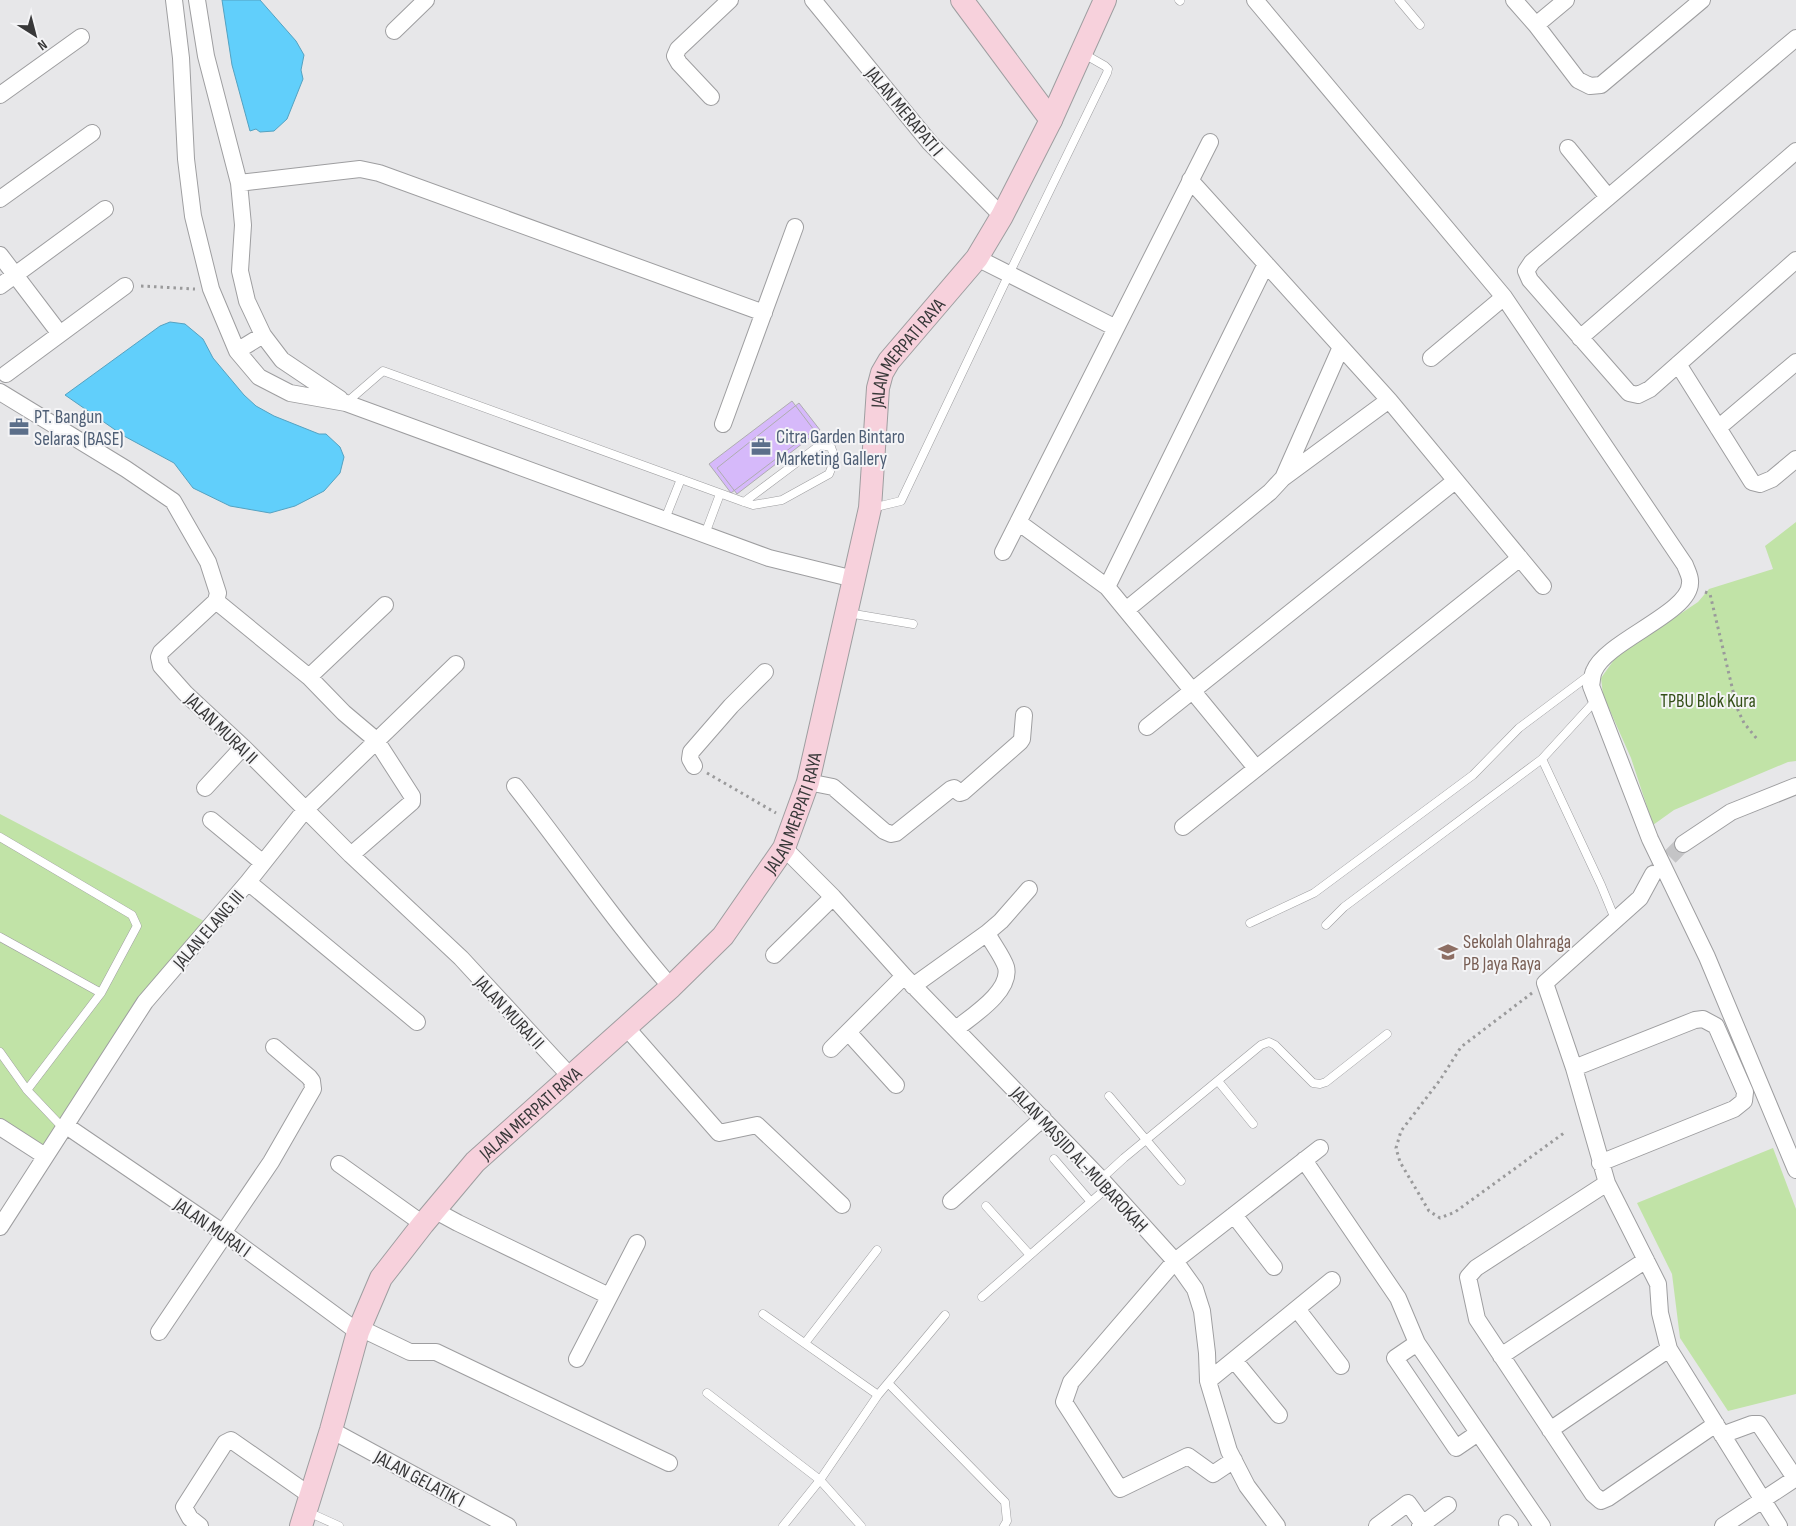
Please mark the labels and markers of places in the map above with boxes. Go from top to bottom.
place label: PT. Bangun Selaras (BASE) [34,406,124,451]
office icon: PT. Bangun Selaras (BASE) [8,416,30,438]
place label: Citra Garden Bintaro Marketing Gallery [776,426,905,471]
office icon: Citra Garden Bintaro Marketing Gallery [750,436,772,458]
place label: Sekolah Olahraga PB Jaya Raya [1463,931,1571,976]
school or university icon: Sekolah Olahraga PB Jaya Raya [1437,941,1459,963]

